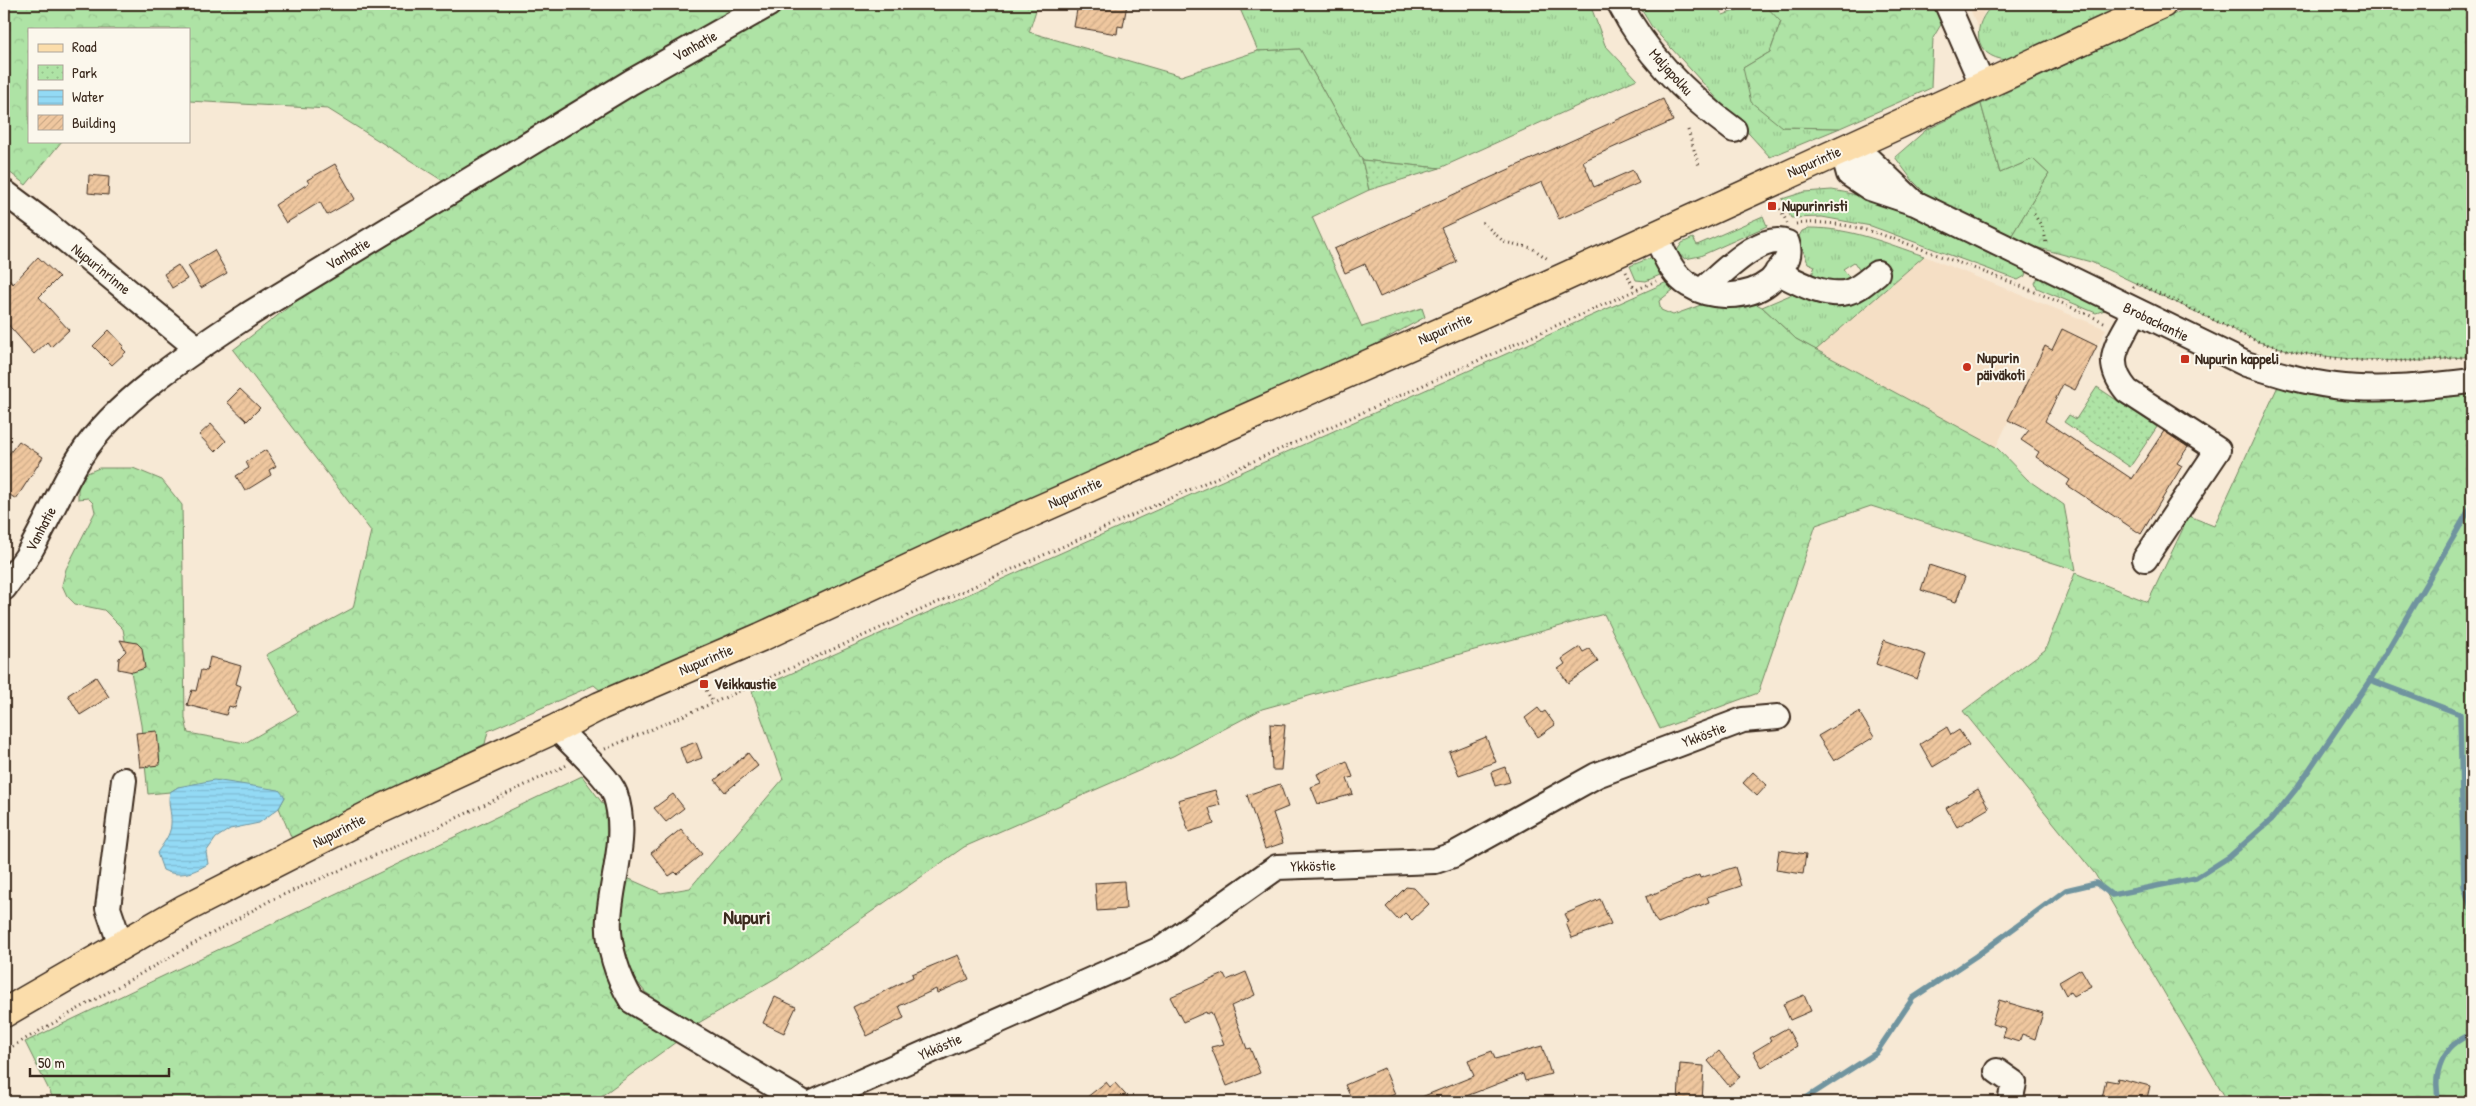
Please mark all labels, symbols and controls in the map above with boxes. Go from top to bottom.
street label: Vanhatie [669,25,721,66]
legend [28,28,190,142]
text: Road [72,36,97,57]
street label: Maljapolku [1645,44,1698,100]
text: Park [72,62,97,83]
text: Water [72,86,104,107]
text: Building [72,112,116,133]
street label: Nupurintie [1784,140,1844,183]
place label: Nupurinristi [1782,195,1848,217]
marker: Nupurinristi [1766,200,1778,212]
street label: Vanhatie [322,232,374,275]
street label: Nupurinrinne [67,238,136,299]
street label: Brobackantie [2120,297,2193,346]
street label: Nupurintie [1415,307,1475,350]
place label: Nupurin päiväkoti [1977,347,2025,386]
place label: Nupurin kappeli [2195,348,2279,370]
marker: Nupurin kappeli [2179,353,2191,365]
marker: Nupurin päiväkoti [1961,361,1973,373]
street label: Nupurintie [1045,471,1105,514]
street label: Vanhatie [20,503,61,555]
street label: Nupurintie [676,639,736,680]
place label: Veikkaustie [714,673,776,694]
marker: Veikkaustie [698,678,710,690]
street label: Ykköstie [1679,717,1729,752]
street label: Nupurintie [309,808,369,853]
street label: Ykköstie [1290,854,1336,877]
district label: Nupuri [723,903,771,931]
street label: Ykköstie [915,1028,965,1065]
scale bar [30,1046,169,1078]
text: 50 m [38,1052,65,1073]

